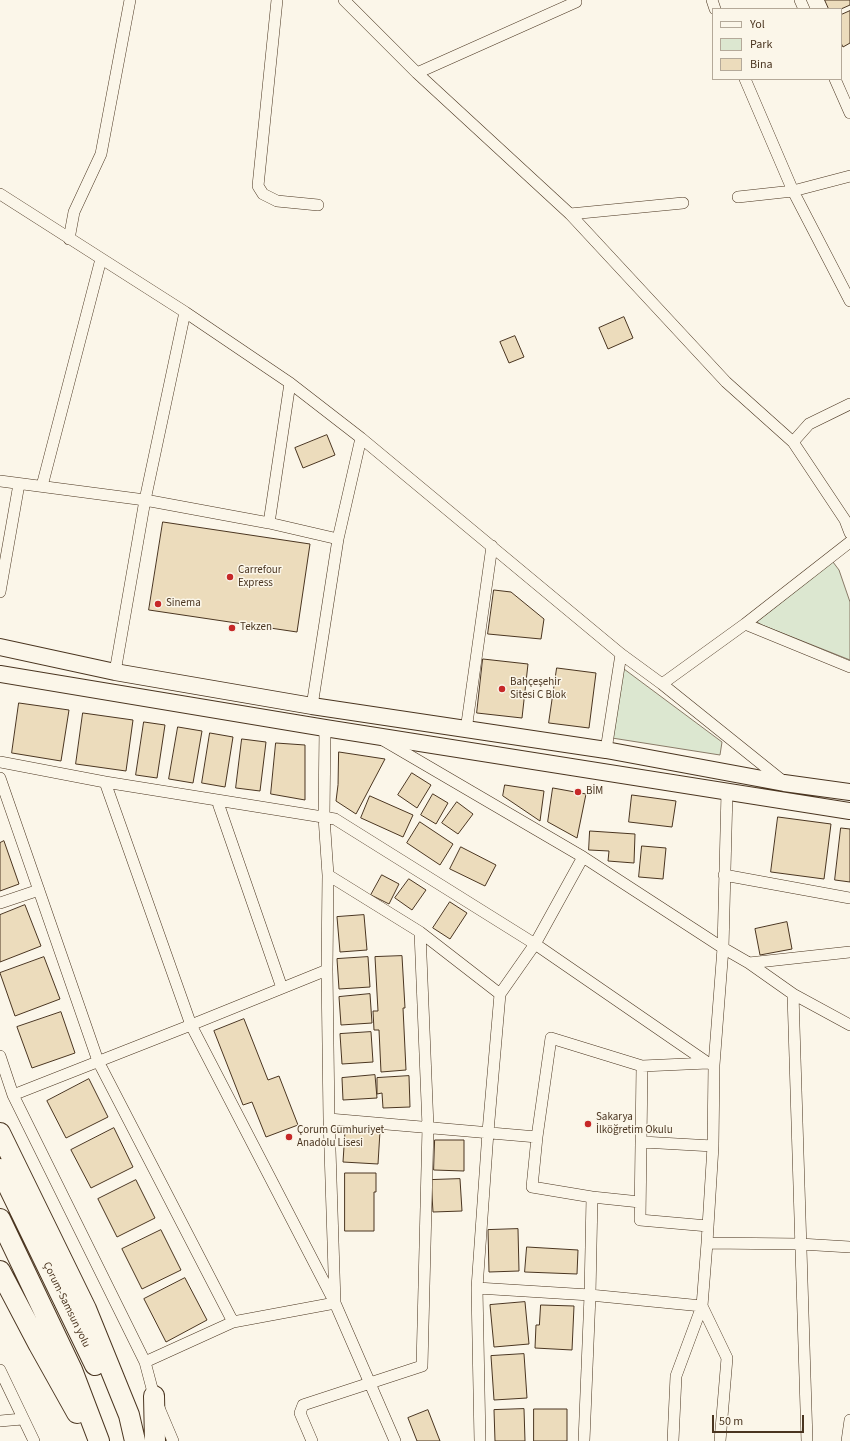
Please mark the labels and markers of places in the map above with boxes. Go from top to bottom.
place label: Carrefour Express [238,564,282,590]
marker: Carrefour Express [225,572,235,582]
place label: Sinema [166,597,201,611]
marker: Sinema [153,599,163,609]
place label: Tekzen [240,621,272,635]
marker: Tekzen [227,623,237,633]
place label: Bahçeşehir Sitesi C Blok [510,676,566,702]
marker: Bahçeşehir Sitesi C Blok [497,684,507,694]
place label: BİM [586,785,603,799]
marker: BİM [573,787,583,797]
place label: Sakarya İlköğretim Okulu [596,1111,673,1137]
marker: Sakarya İlköğretim Okulu [583,1119,593,1129]
place label: Çorum Cumhuriyet Anadolu Lisesi [297,1124,384,1150]
marker: Çorum Cumhuriyet Anadolu Lisesi [284,1132,294,1142]

